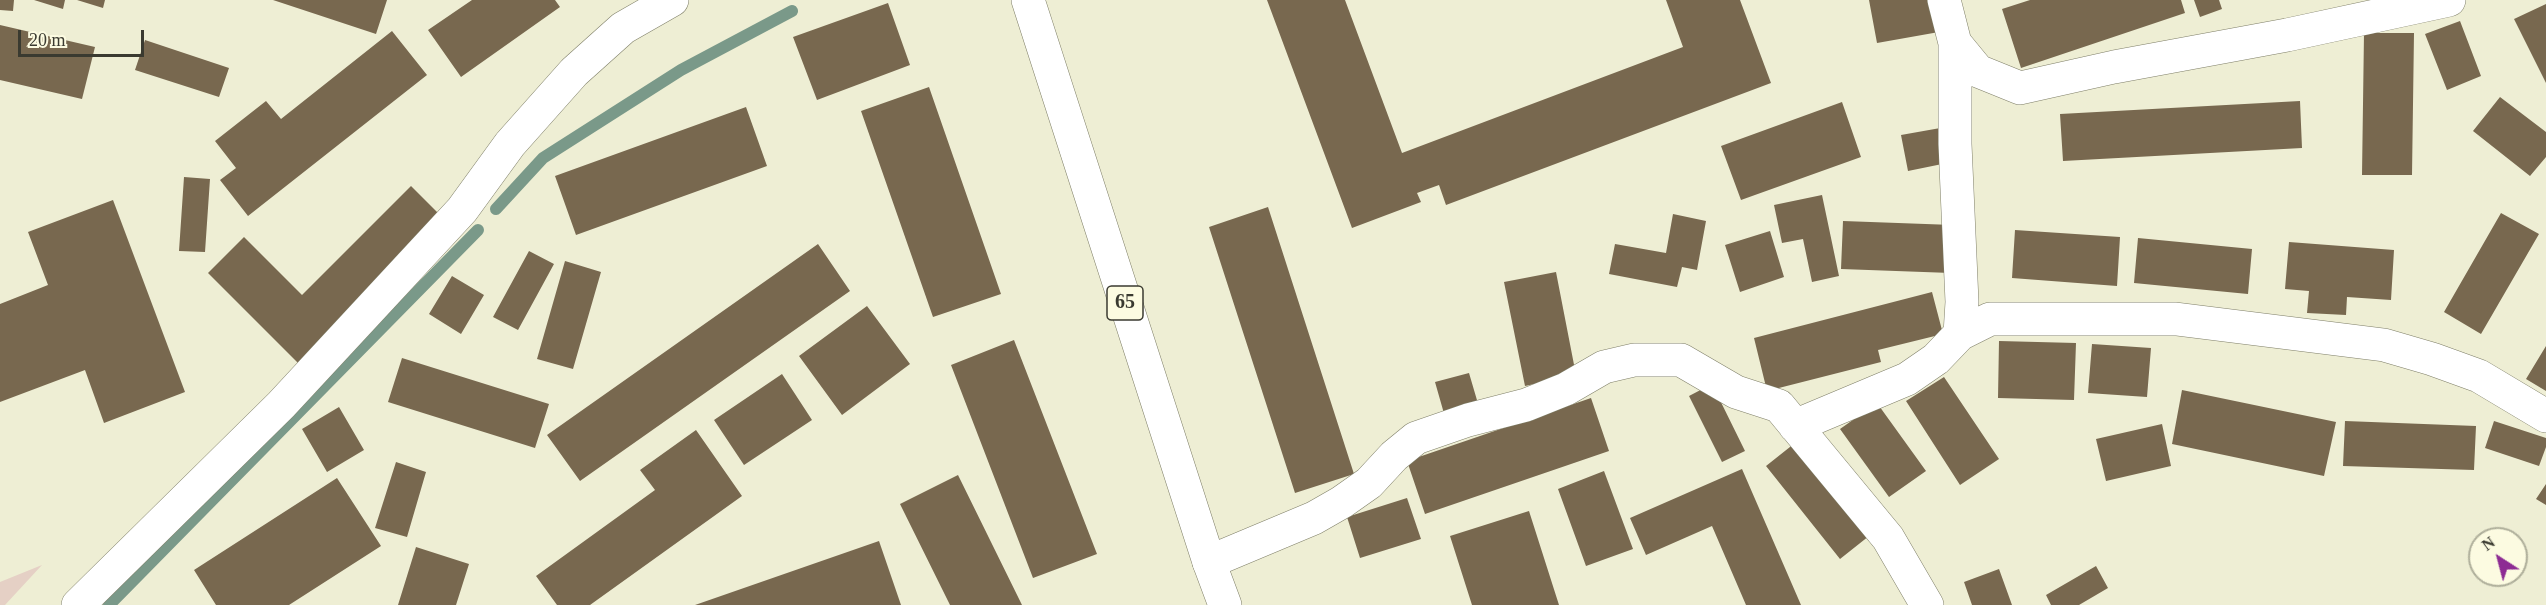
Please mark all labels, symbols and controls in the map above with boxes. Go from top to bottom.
scale bar [21,18,147,56]
text: 20 m [29,30,66,50]
road number: 65 [1107,286,1143,320]
north arrow [2468,527,2528,587]
text: N [2479,533,2498,554]

